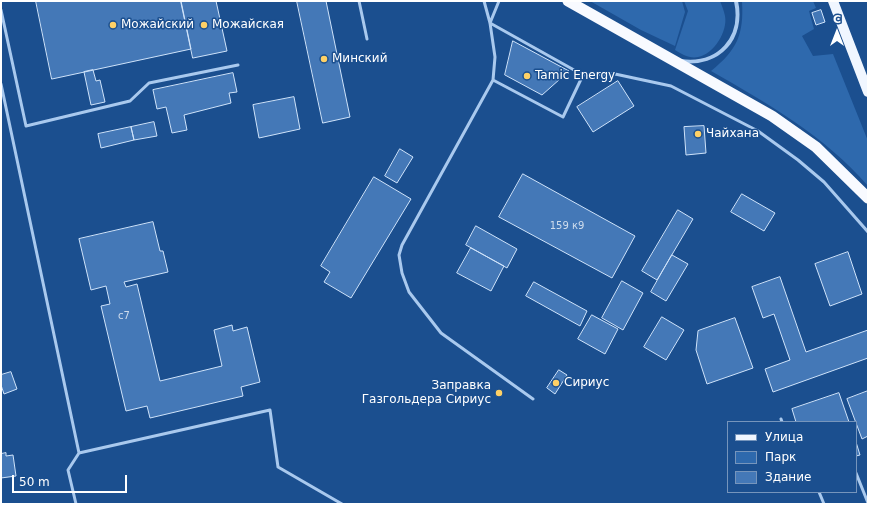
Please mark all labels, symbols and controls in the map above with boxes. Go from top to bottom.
north arrow [817,12,857,52]
text: С [833,13,841,26]
place label: Можайский [121,18,194,32]
place label: Можайская [212,18,284,32]
marker: Можайский [108,20,118,30]
marker: Можайская [199,20,209,30]
place label: Минский [332,52,387,66]
marker: Минский [319,54,329,64]
place label: Tamic Energy [535,69,615,83]
marker: Tamic Energy [522,71,532,81]
place label: Чайхана [706,127,759,141]
marker: Чайхана [693,129,703,139]
house number: 159 к9 [550,220,584,232]
house number: с7 [118,310,130,322]
place label: Сириус [564,376,609,390]
marker: Сириус [551,378,561,388]
place label: Заправка Газгольдера Сириус [362,379,491,407]
marker: Заправка Газгольдера Сириус [494,388,504,398]
legend [727,421,857,493]
text: Улица [765,430,803,444]
text: Парк [765,450,796,464]
scale bar [14,467,129,493]
text: Здание [765,470,811,484]
text: 50 m [19,475,50,489]

